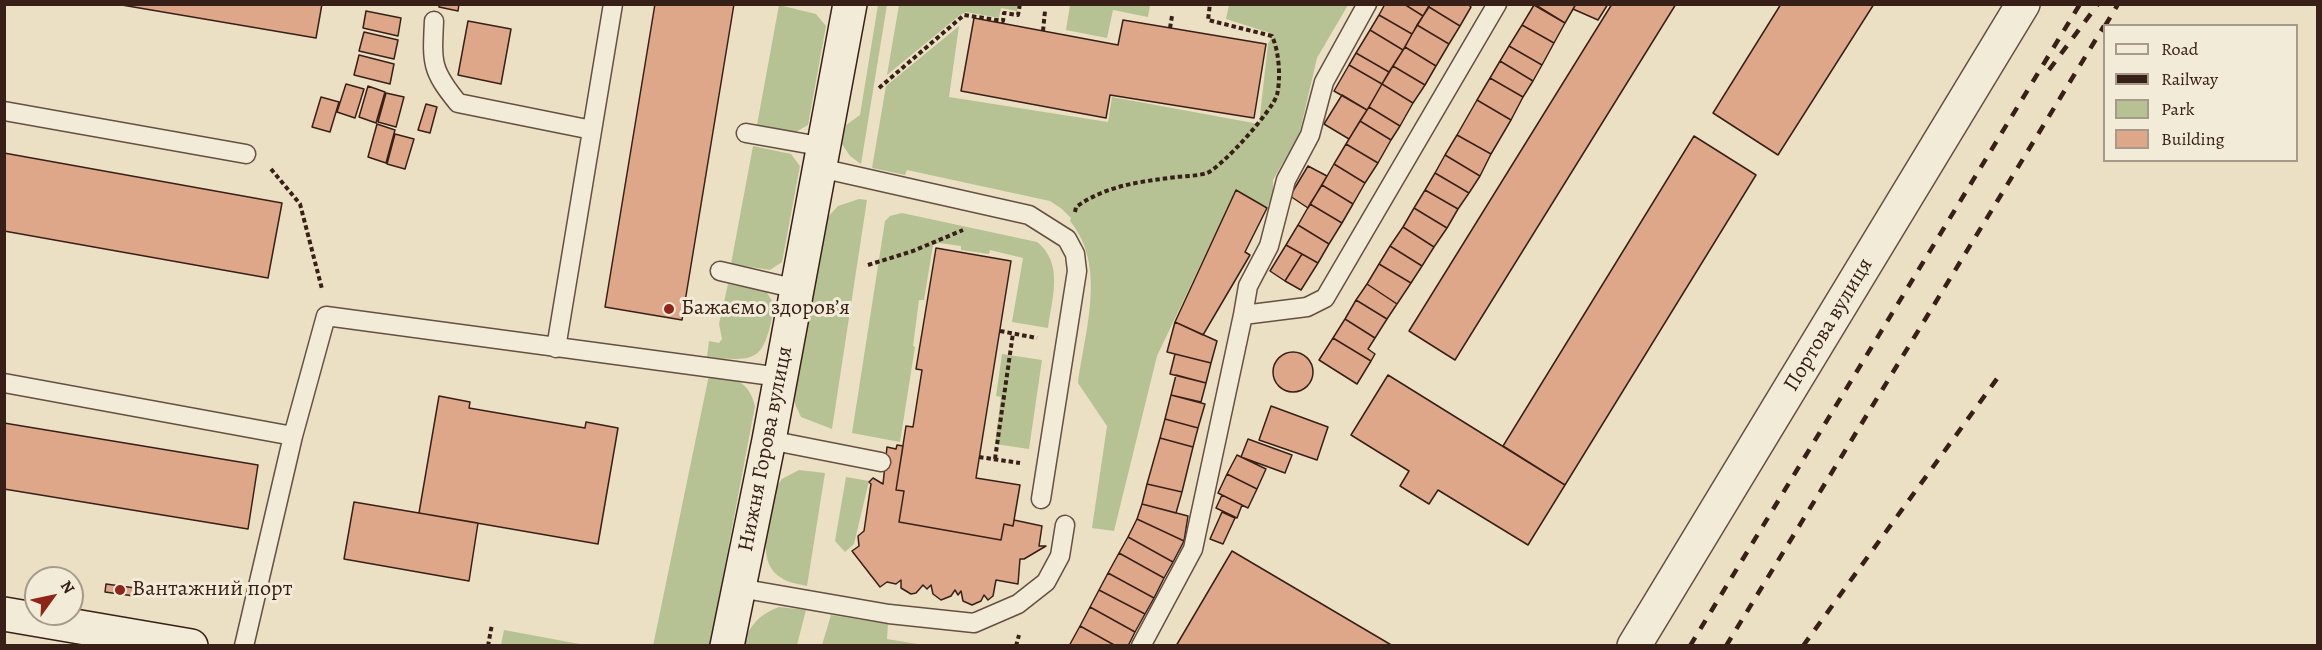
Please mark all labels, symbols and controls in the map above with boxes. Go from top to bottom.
legend [2103,24,2298,162]
text: Road [2161,37,2198,61]
text: Railway [2161,67,2218,91]
text: Park [2161,97,2195,121]
text: Building [2161,127,2225,151]
street label: Портова вулиця [1779,254,1879,396]
place label: Бажаємо здоровʼя [681,296,850,322]
marker: Бажаємо здоровʼя [662,302,676,316]
street label: Нижня Горова вулиця [733,344,799,554]
north arrow [24,566,84,626]
text: N [55,576,80,598]
place label: Вантажний порт [132,577,292,603]
marker: Вантажний порт [113,583,127,597]

